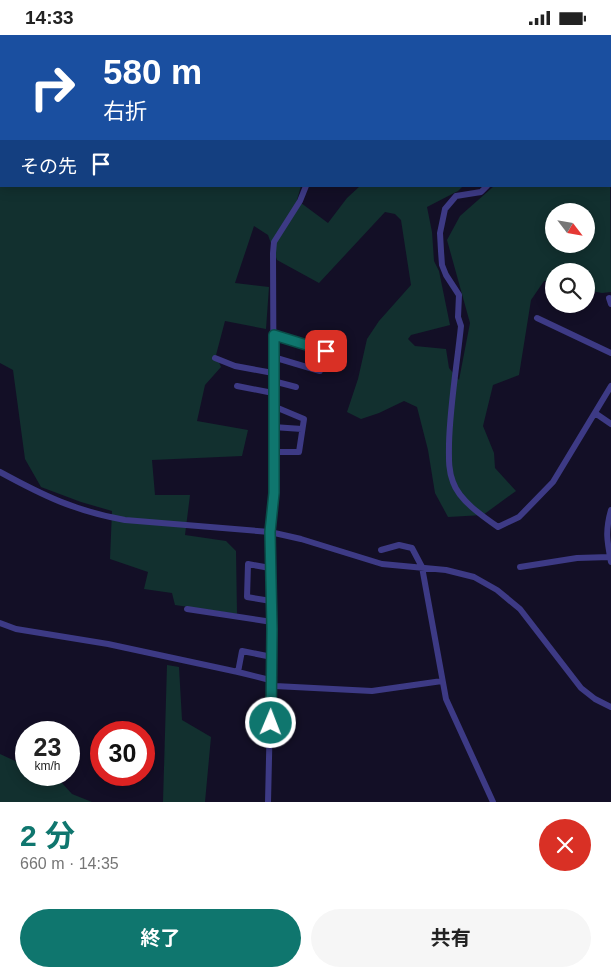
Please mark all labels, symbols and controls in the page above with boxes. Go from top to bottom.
text: 14:33 [25,7,74,28]
text: 580 m [103,52,202,91]
icon: right [20,55,85,120]
text: 右折 [103,99,147,124]
icon: arrive [87,150,115,178]
text: その先 [20,156,77,177]
north arrow [545,203,595,253]
map controls [545,203,595,313]
button: search [545,263,595,313]
pin [305,330,347,372]
icon: arrive [312,337,340,365]
position arrow [244,696,296,748]
speed limit sign: 30 [90,721,155,786]
text: 23 [34,733,61,761]
text: km/h [34,759,61,773]
text: 2 分 [20,819,75,852]
button: close [539,819,591,871]
text: 660 m · 14:35 [20,855,119,872]
button: 終了 [20,909,301,967]
button: 共有 [311,909,591,967]

